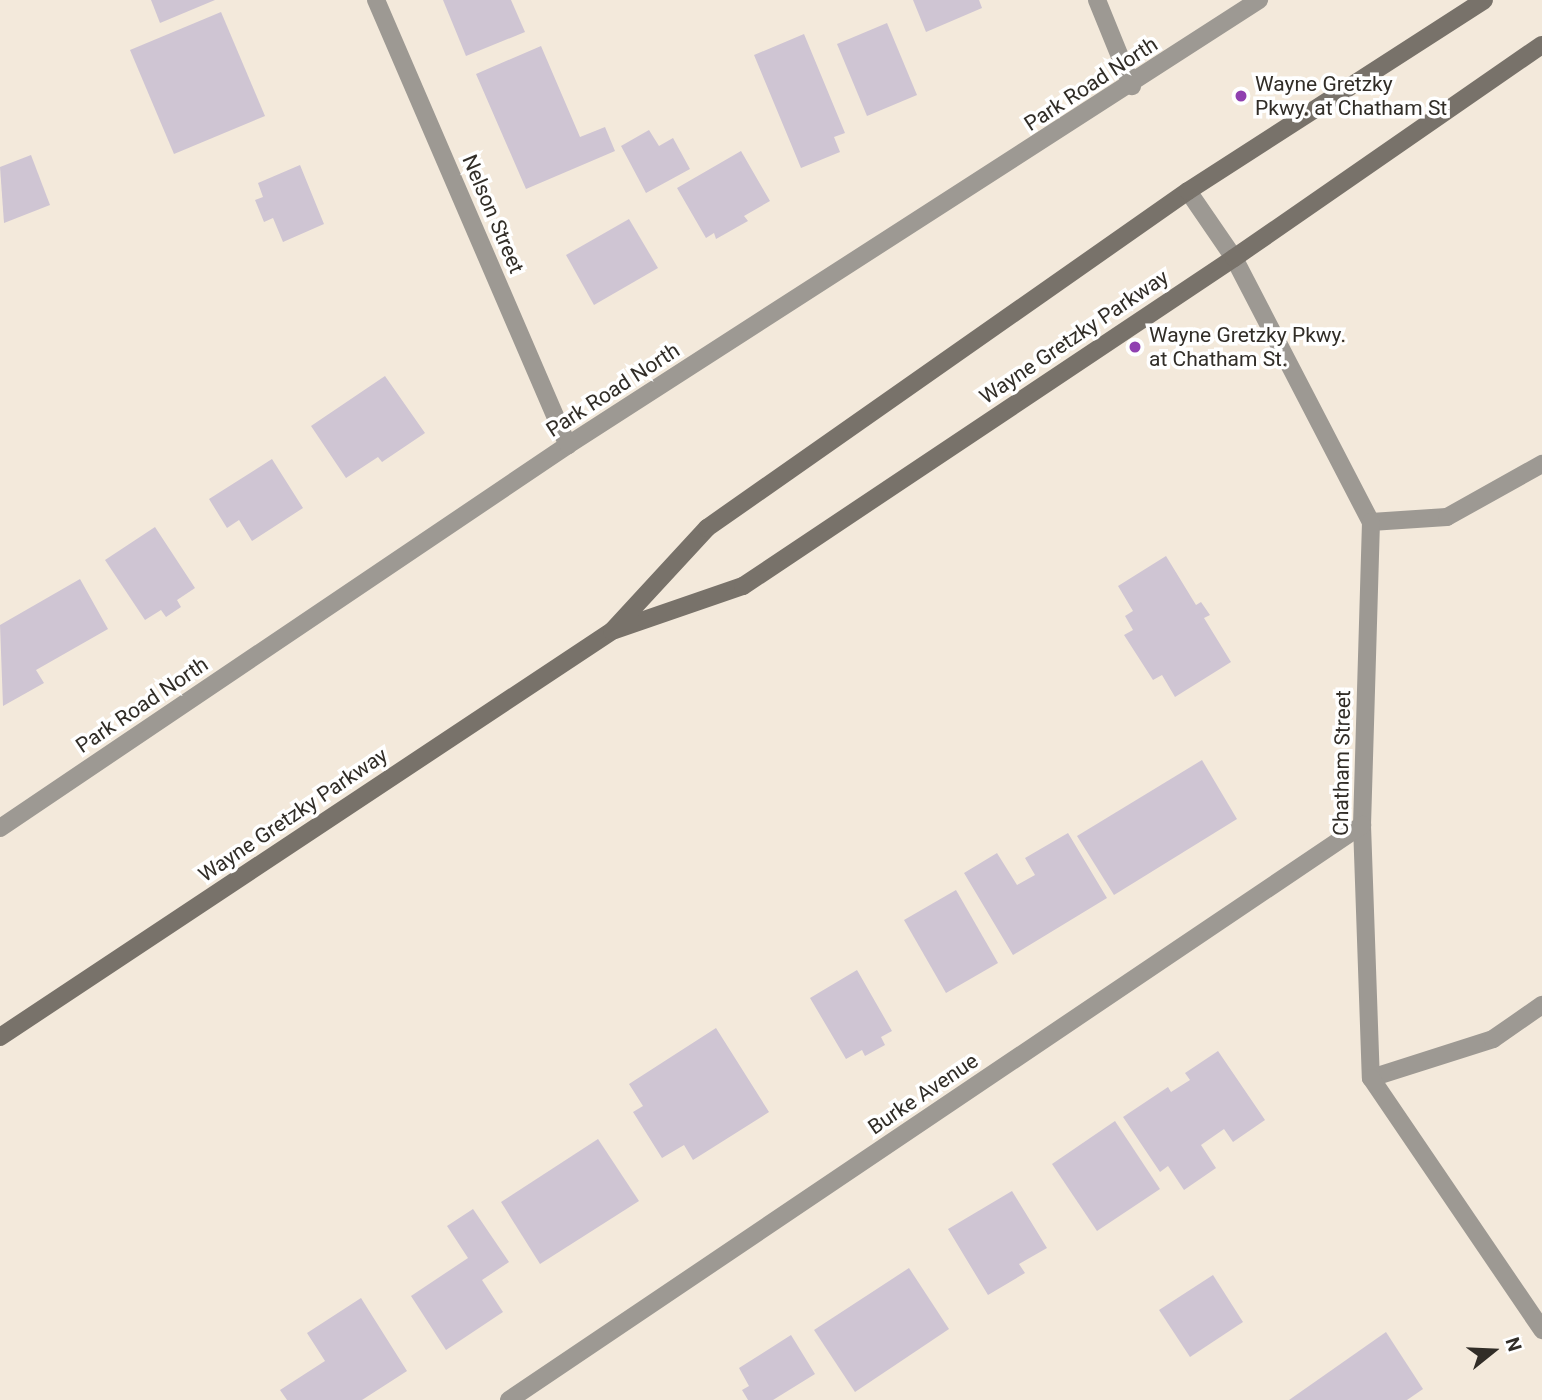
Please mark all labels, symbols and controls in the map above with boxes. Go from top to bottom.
street label: Park Road North [1020,32,1162,136]
place label: Wayne Gretzky Pkwy. at Chatham St [1255,71,1447,121]
marker: Wayne Gretzky Pkwy. at Chatham St [1233,88,1249,104]
street label: Nelson Street [457,151,529,277]
street label: Wayne Gretzky Parkway [975,264,1173,410]
place label: Wayne Gretzky Pkwy. at Chatham St. [1149,322,1346,372]
street label: Park Road North [542,338,684,442]
marker: Wayne Gretzky Pkwy. at Chatham St. [1127,339,1143,355]
street label: Park Road North [71,652,213,758]
street label: Chatham Street [1328,690,1356,836]
street label: Wayne Gretzky Parkway [194,742,392,888]
street label: Burke Avenue [863,1048,983,1140]
north arrow [1458,1316,1528,1386]
text: N [1500,1334,1526,1354]

